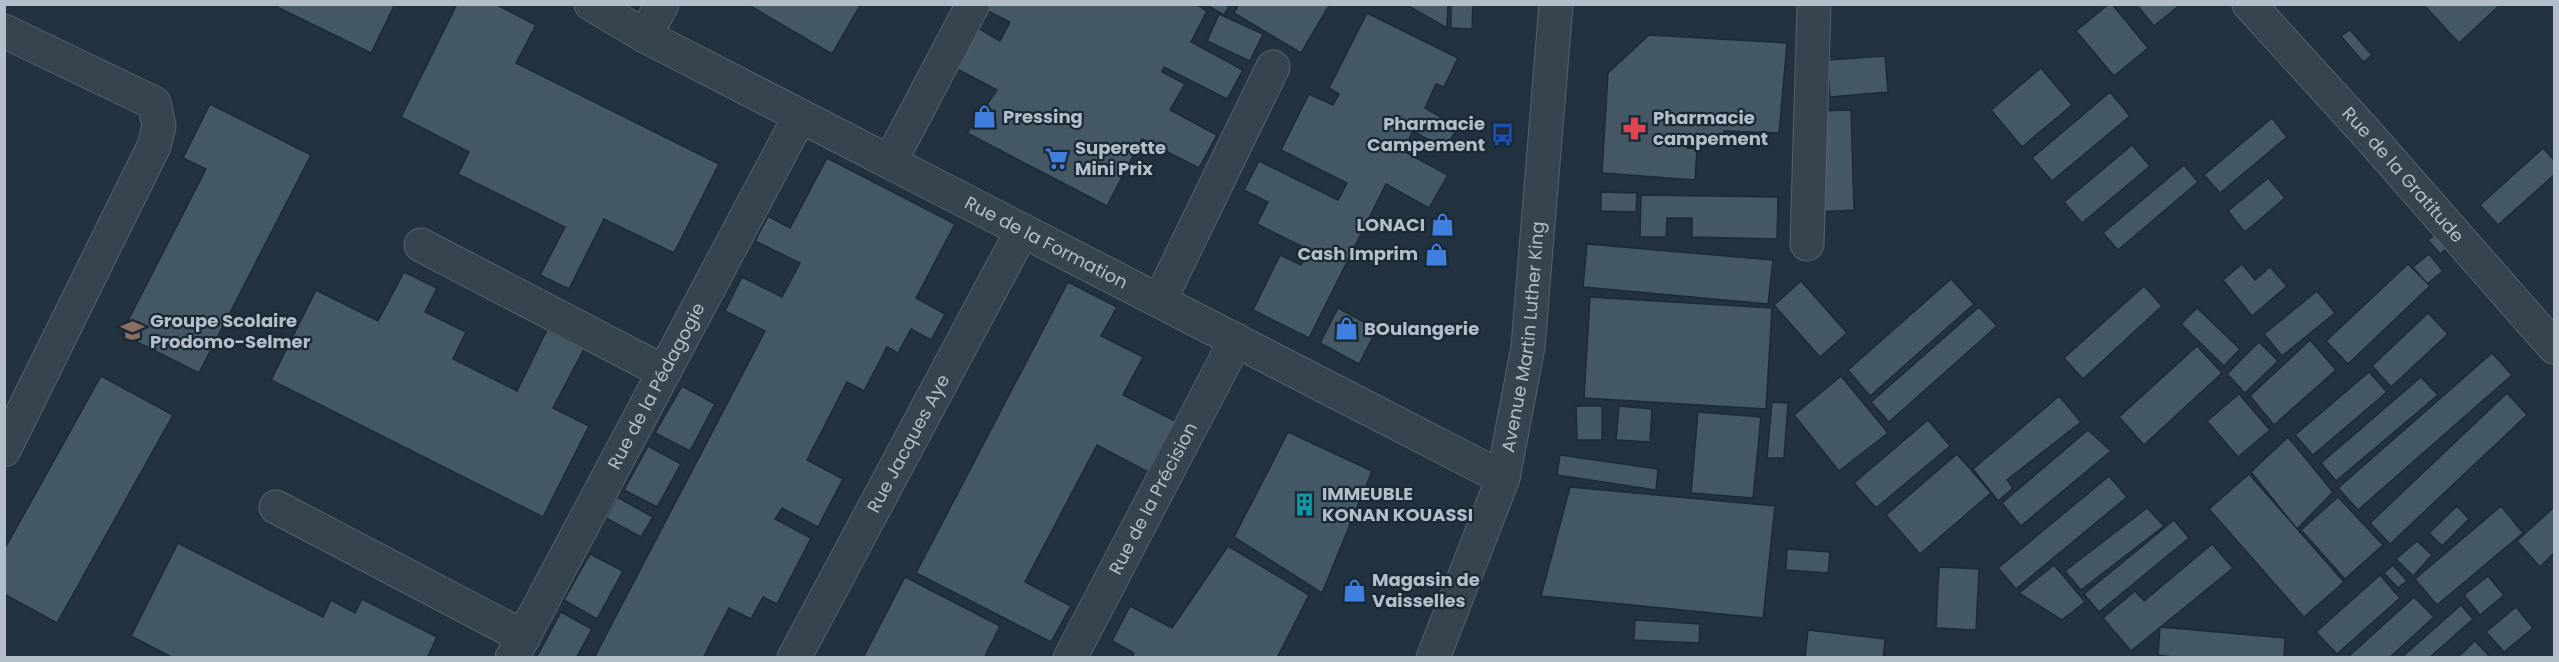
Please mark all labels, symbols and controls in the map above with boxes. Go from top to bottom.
street label: Rue de la Gratitude [2337,101,2470,248]
shop icon: Pressing [972,104,998,130]
place label: Pressing [1003,104,1083,129]
place label: Pharmacie campement [1653,105,1768,151]
place label: Pharmacie Campement [1367,111,1485,157]
pharmacy icon: Pharmacie campement [1622,115,1648,141]
bus stop icon: Pharmacie Campement [1490,121,1516,147]
place label: Superette Mini Prix [1075,135,1166,181]
supermarket icon: Superette Mini Prix [1044,145,1070,171]
street label: Rue de la Formation [961,190,1132,295]
place label: LONACI [1356,212,1425,237]
shop icon: LONACI [1430,212,1456,238]
street label: Avenue Martin Luther King [1495,220,1550,454]
place label: Cash Imprim [1297,241,1418,266]
shop icon: Cash Imprim [1423,241,1449,267]
street label: Rue de la Pédagogie [602,298,711,474]
place label: Groupe Scolaire Prodomo-Selmer [150,308,311,354]
shop icon: BOulangerie [1333,316,1359,342]
place label: BOulangerie [1364,316,1479,341]
school or university icon: Groupe Scolaire Prodomo-Selmer [119,318,145,344]
street label: Rue Jacques Aye [861,370,955,517]
street label: Rue de la Précision [1103,418,1203,579]
place label: IMMEUBLE KONAN KOUASSI [1322,481,1473,527]
building icon: IMMEUBLE KONAN KOUASSI [1291,491,1317,517]
place label: Magasin de Vaisselles [1372,567,1480,613]
shop icon: Magasin de Vaisselles [1341,577,1367,603]

